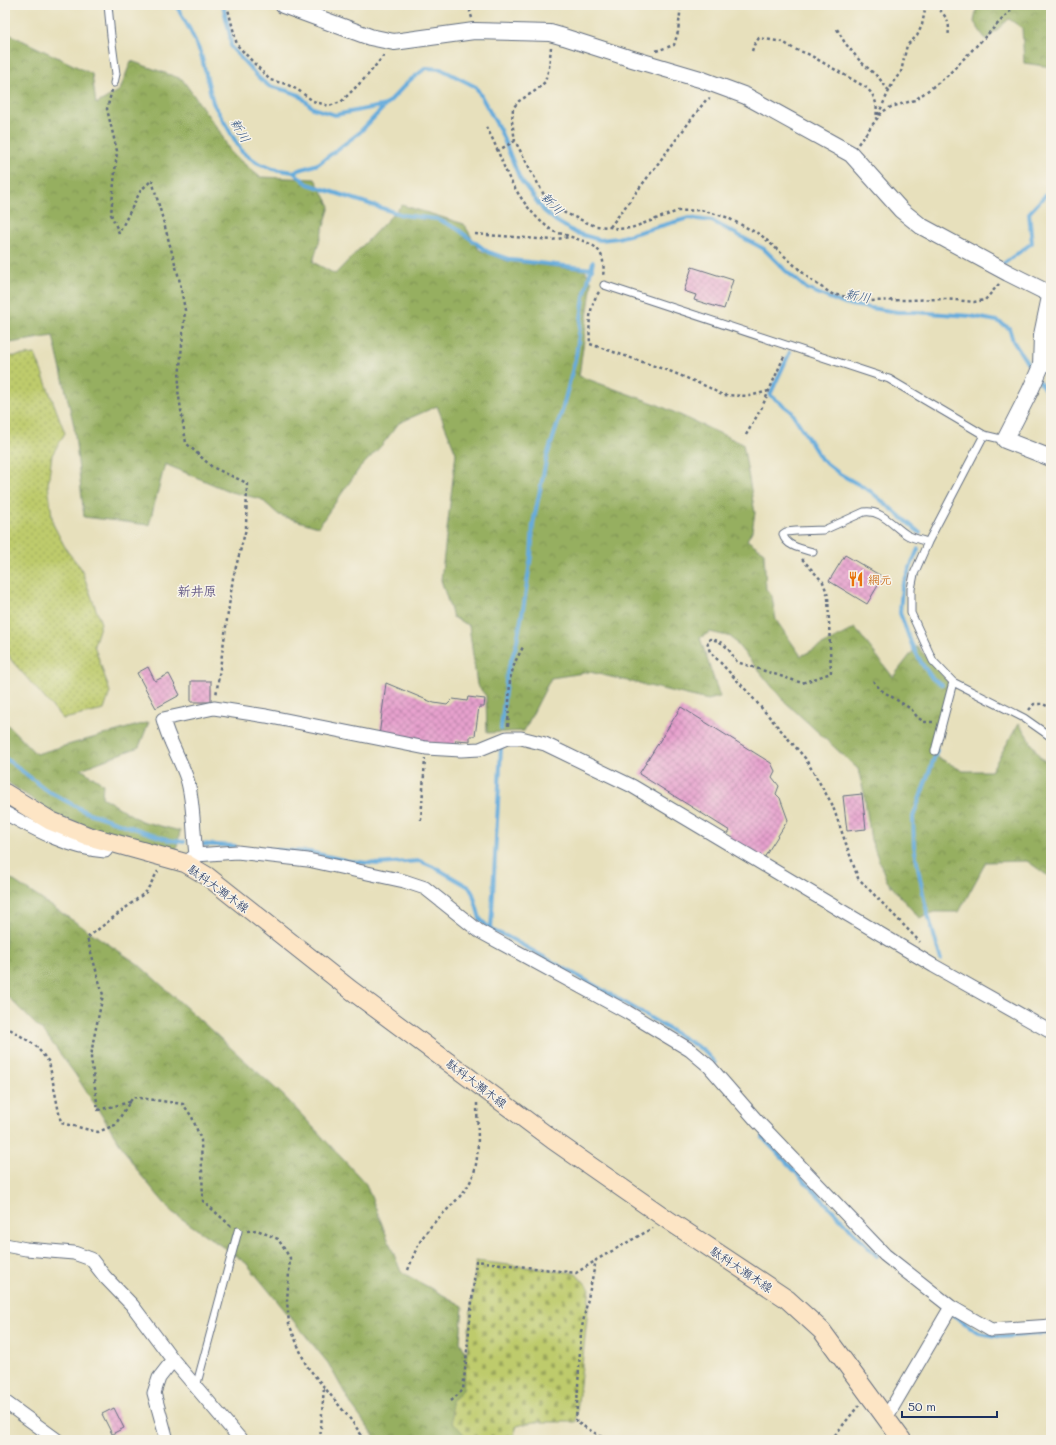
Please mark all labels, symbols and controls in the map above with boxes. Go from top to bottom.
water label: 新川 [227,114,255,146]
water label: 新川 [538,188,568,218]
water label: 新川 [844,284,872,306]
restaurant icon: 網元 [847,570,865,588]
place label: 網元 [868,571,892,587]
district label: 新井原 [177,582,217,599]
street label: 駄科大瀬木線 [185,860,253,916]
street label: 駄科大瀬木線 [443,1055,511,1111]
street label: 駄科大瀬木線 [708,1242,776,1296]
scale bar [902,1393,997,1419]
text: 50 m [908,1398,936,1414]

